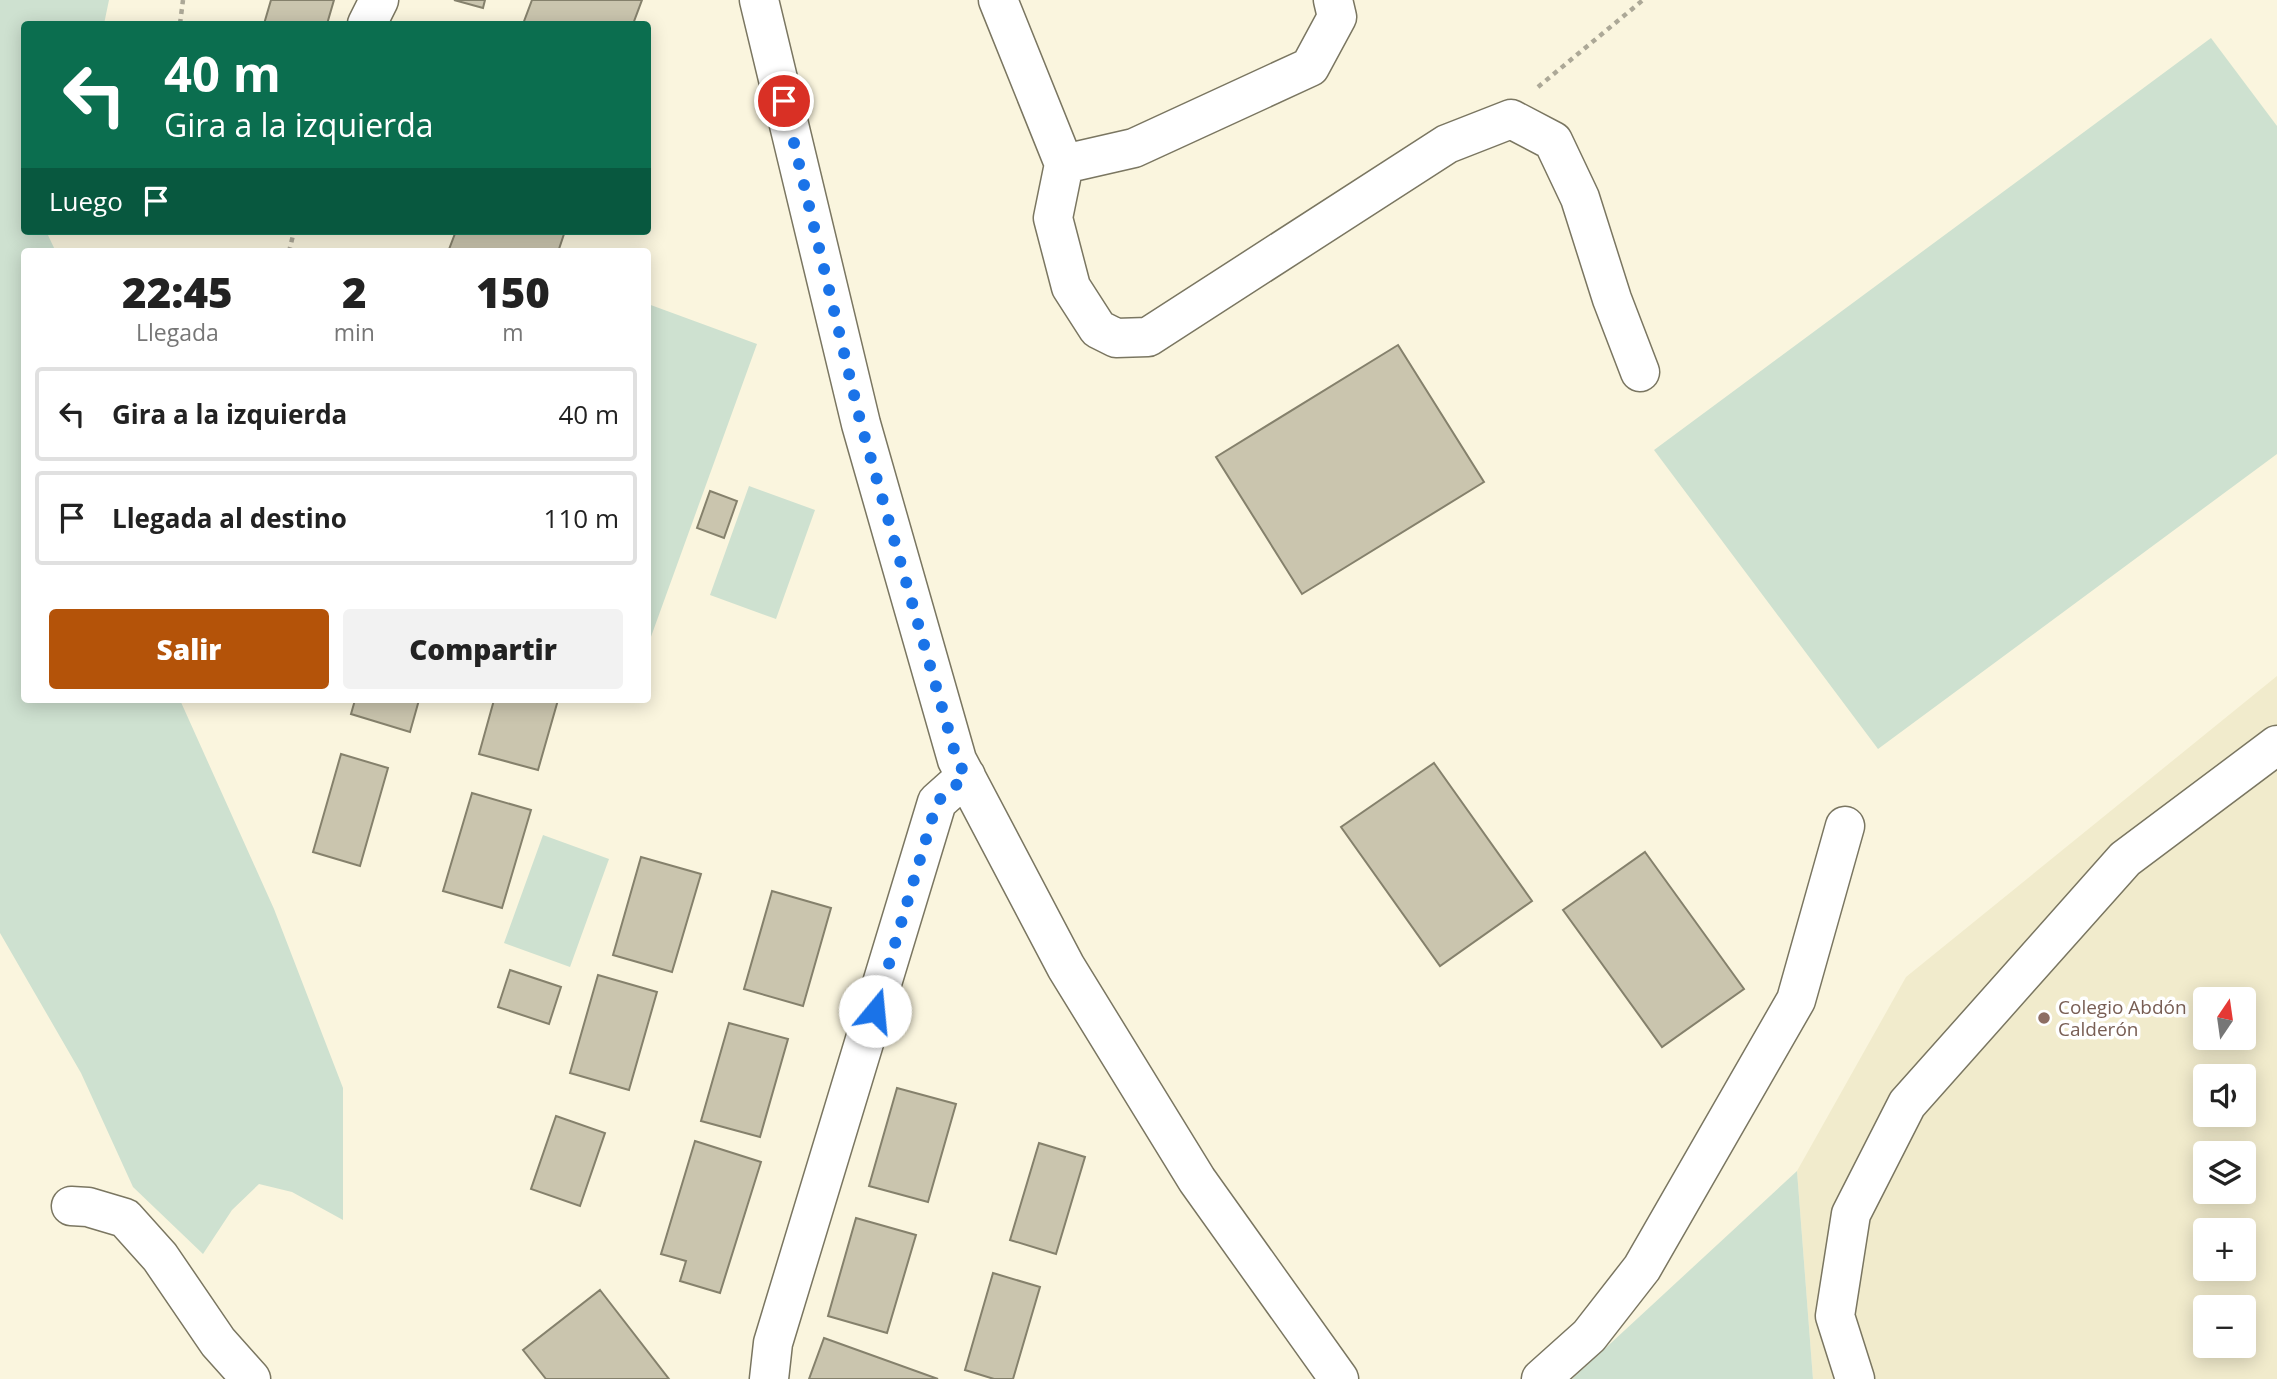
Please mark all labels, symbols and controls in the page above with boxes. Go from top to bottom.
text: 40 m [164,40,281,106]
icon: left [49,49,140,140]
pin [754,71,814,131]
icon: arrive [765,82,803,120]
text: Gira a la izquierda [164,103,434,146]
icon: arrive [137,182,175,220]
text: Luego [49,183,123,219]
text: 22:45 [122,263,233,320]
text: 2 [342,263,367,320]
text: 150 [476,263,550,320]
text: Llegada [136,316,219,348]
text: min [334,316,375,348]
text: m [502,316,524,348]
icon: left [53,395,91,433]
text: Gira a la izquierda [112,396,347,432]
text: 40 m [558,396,619,432]
icon: arrive [53,499,91,537]
text: Llegada al destino [112,500,347,536]
text: 110 m [544,500,619,536]
button: Salir [49,609,329,689]
button: Compartir [343,609,623,689]
position arrow [838,974,912,1048]
north arrow [2193,987,2256,1050]
map controls [2193,987,2256,1358]
place label: Colegio Abdón Calderón [2058,994,2187,1042]
marker: Colegio Abdón Calderón [2036,1010,2052,1026]
button: sound [2193,1064,2256,1127]
button: layers [2193,1141,2256,1204]
button: + [2193,1218,2256,1281]
button: − [2193,1295,2256,1358]

